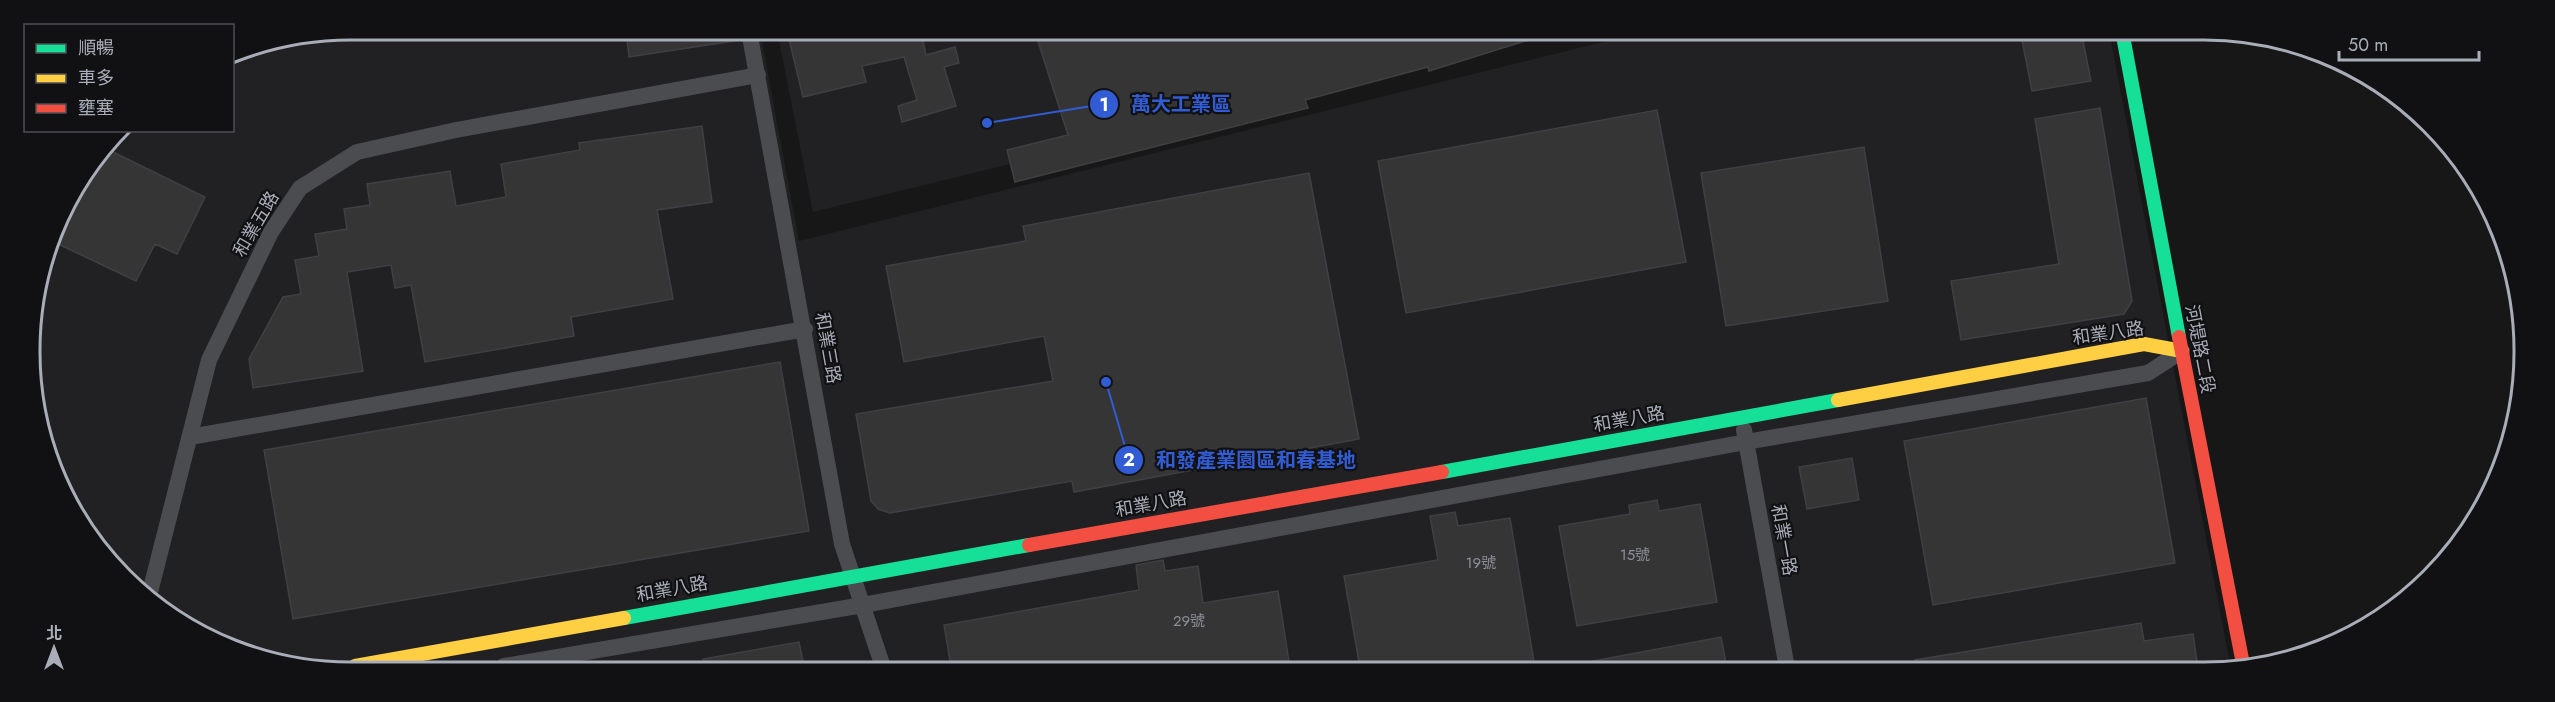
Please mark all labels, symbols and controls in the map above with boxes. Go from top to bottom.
legend [24,24,234,132]
scale bar [2339,24,2478,62]
text: 50 m [2348,32,2388,58]
text: 順暢 [78,35,114,61]
text: 車多 [78,65,114,91]
callout: 萬大工業區 [1089,85,1243,123]
text: 萬大工業區 [1131,90,1231,119]
text: 1 [1099,92,1109,118]
text: 壅塞 [78,95,114,121]
street label: 和業五路 [227,186,285,262]
street label: 河堤路二段 [2179,302,2221,396]
street label: 和業三路 [809,310,847,386]
street label: 和業八路 [2071,315,2145,351]
street label: 和業八路 [1591,400,1667,438]
callout: 和發產業園區和春基地 [1114,441,1368,479]
text: 和發產業園區和春基地 [1156,446,1356,475]
text: 2 [1123,447,1135,473]
street label: 和業八路 [1113,485,1189,523]
street label: 和業一路 [1765,502,1803,578]
house number: 15號 [1620,544,1650,566]
house number: 19號 [1466,552,1496,574]
street label: 和業八路 [634,570,710,608]
house number: 29號 [1173,610,1205,632]
north arrow [24,618,84,678]
text: 北 [46,622,62,645]

